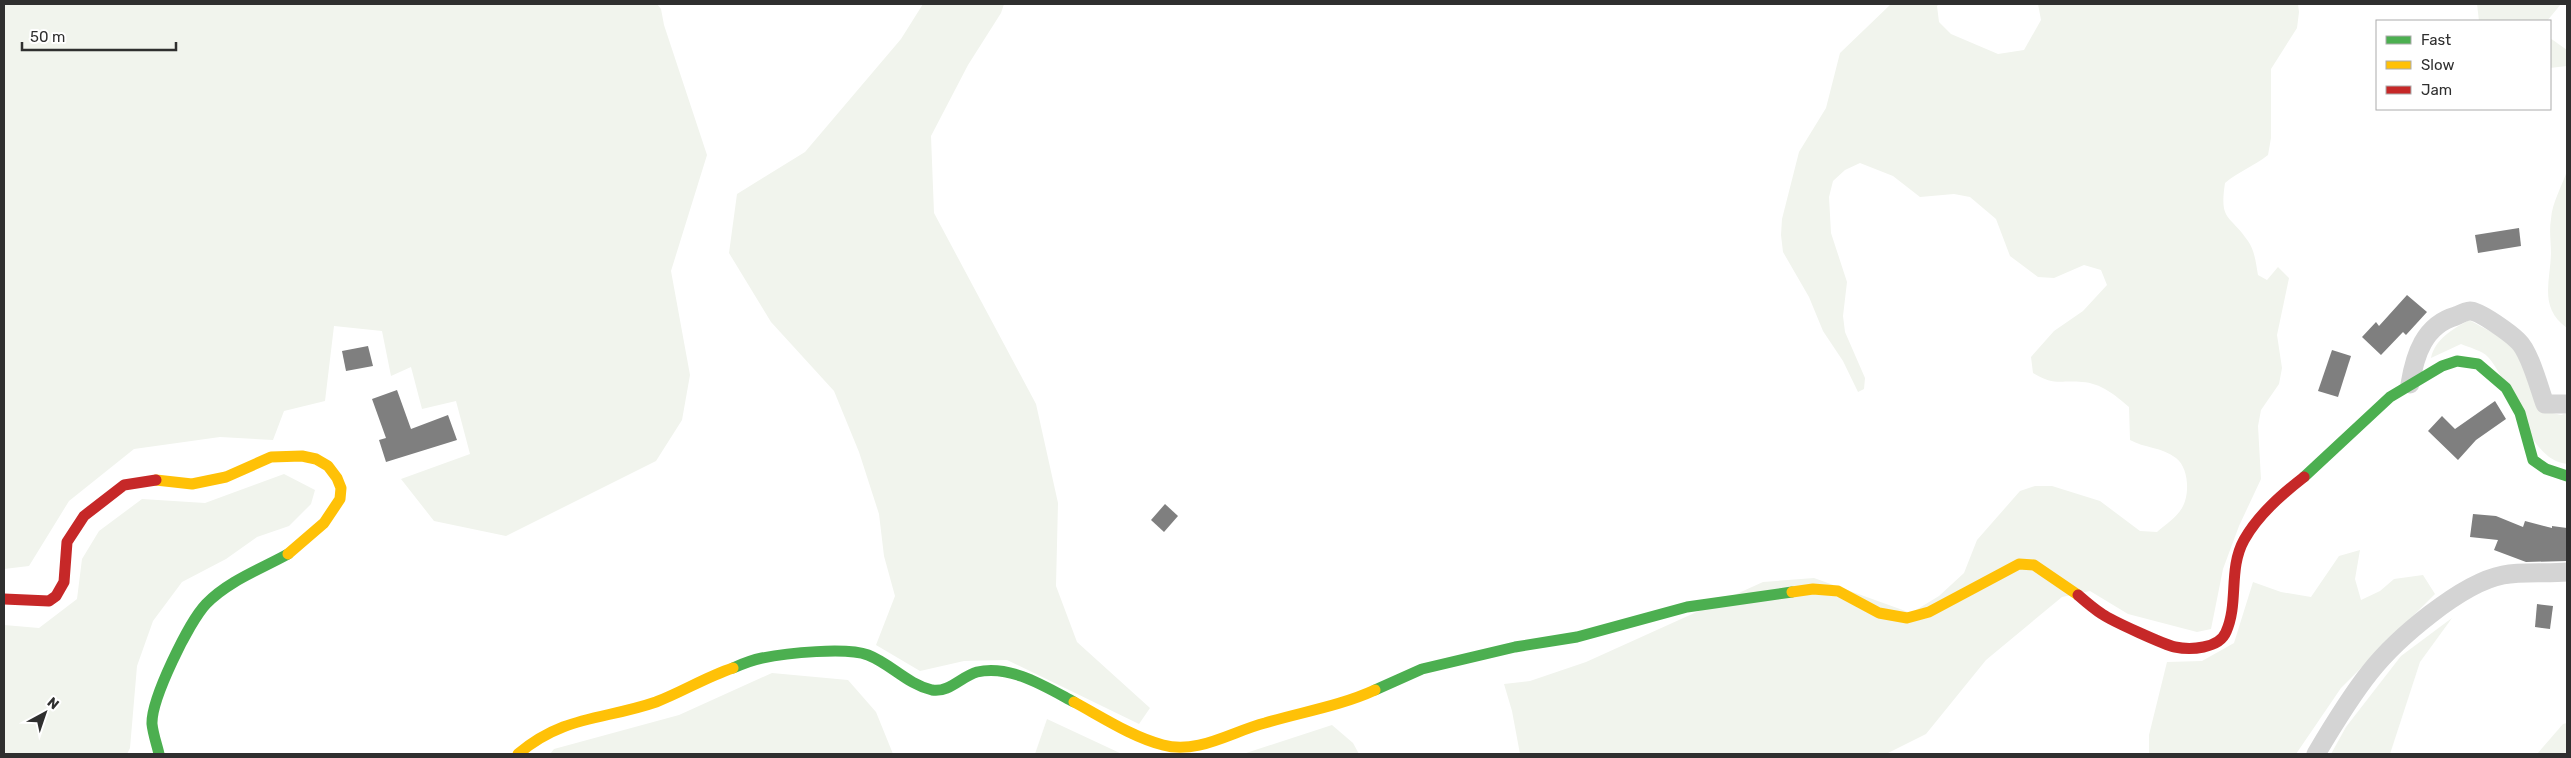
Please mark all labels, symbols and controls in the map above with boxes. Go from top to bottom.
scale bar [22,20,176,52]
legend [2376,20,2551,110]
text: 50 m [30,28,65,46]
text: Fast [2421,31,2451,49]
text: Slow [2421,56,2454,74]
text: Jam [2421,81,2452,99]
north arrow [20,688,70,738]
text: N [44,694,62,713]

